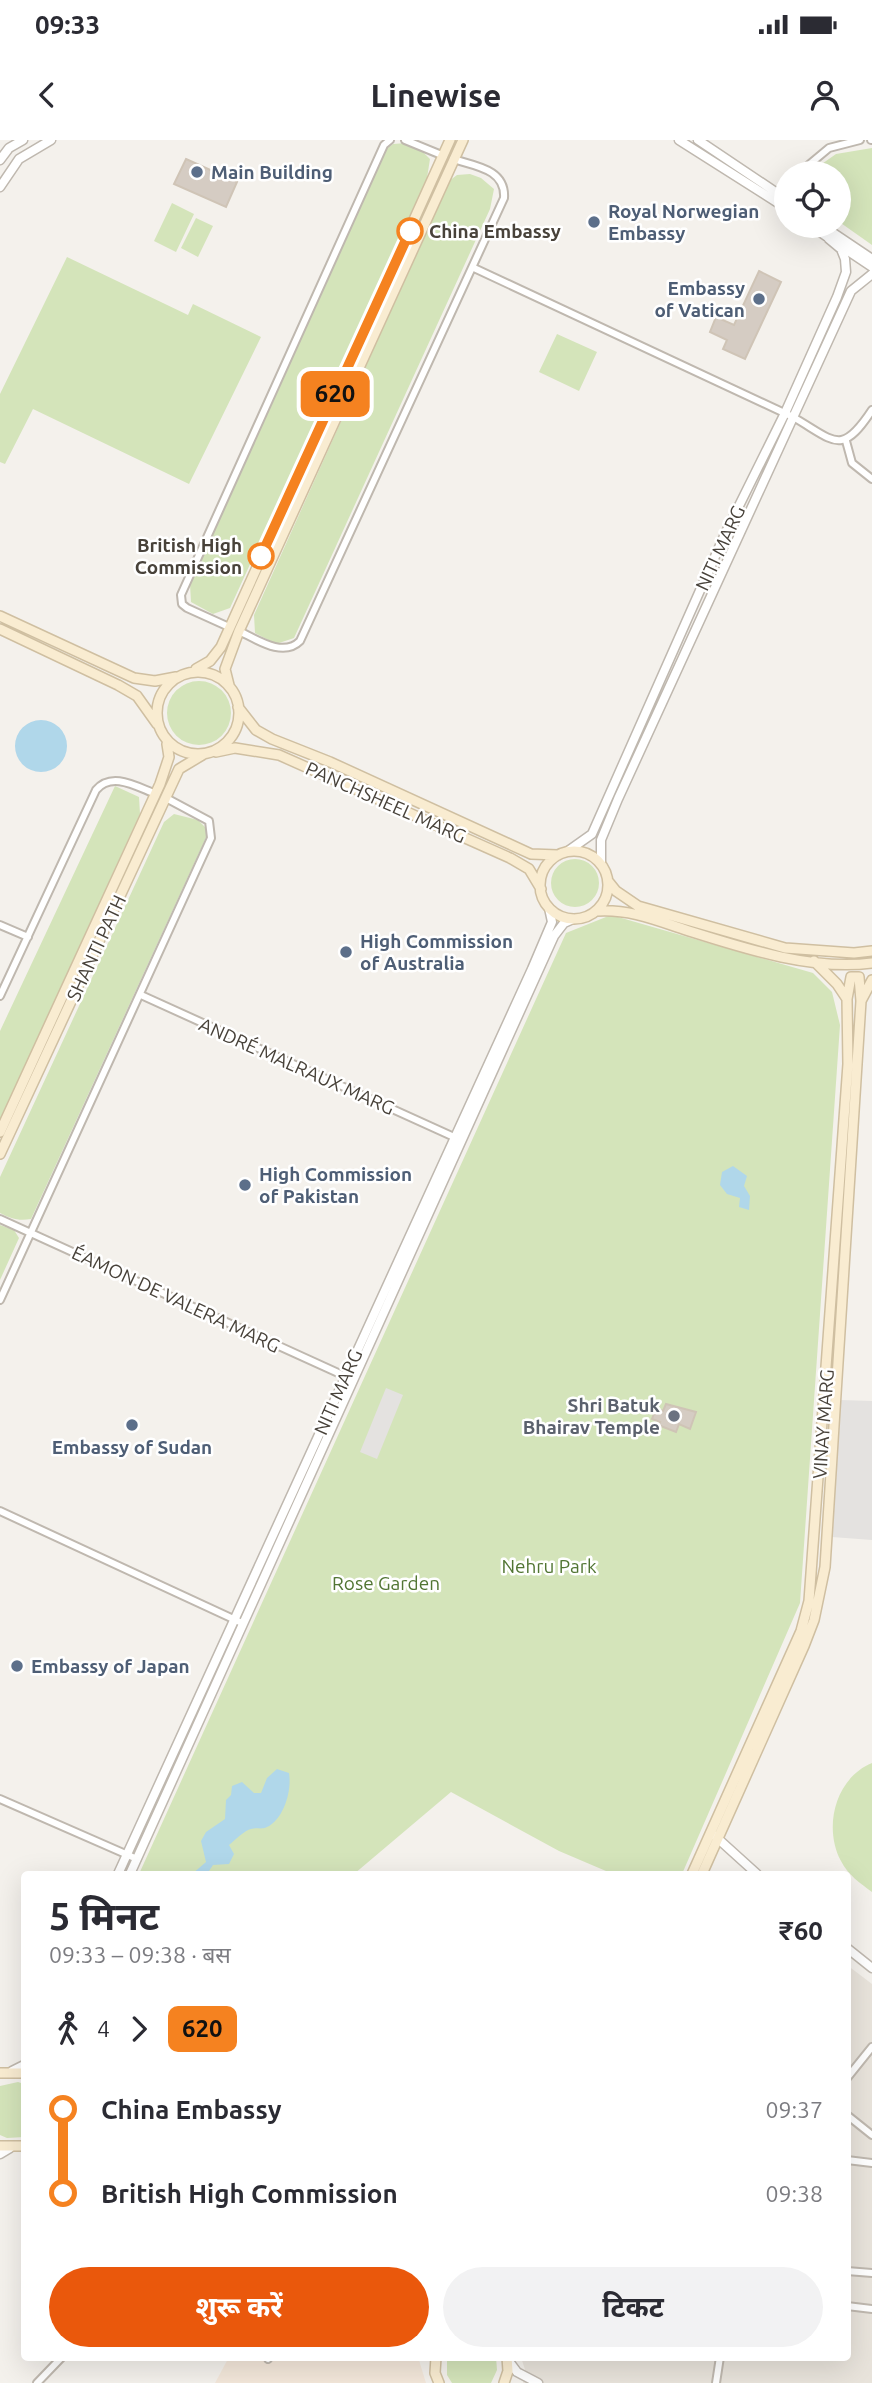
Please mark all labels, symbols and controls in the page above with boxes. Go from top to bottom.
text: 09:33 [35,10,100,39]
icon: back [28,76,66,114]
icon: person [806,76,844,114]
text: Linewise [370,77,502,113]
place label: Main Building [211,161,333,183]
map controls [774,161,851,238]
button: locate [774,161,851,238]
marker: Main Building [189,164,205,180]
place label: Royal Norwegian Embassy [608,200,759,244]
marker: Royal Norwegian Embassy [586,214,602,230]
marker: China Embassy [397,218,423,244]
place label: China Embassy [429,220,561,242]
place label: Embassy of Vatican [654,277,745,321]
marker: Embassy of Vatican [751,291,767,307]
line badge: 620 [295,371,375,417]
text: 620 [315,380,355,407]
street label: NITI MARG [691,502,749,594]
place label: British High Commission [135,534,242,578]
marker: British High Commission [248,543,274,569]
street label: PANCHSHEEL MARG [302,757,470,847]
street label: SHANTI PATH [62,891,130,1005]
place label: High Commission of Australia [360,930,513,974]
marker: High Commission of Australia [338,944,354,960]
street label: ANDRÉ MALRAUX MARG [196,1013,398,1119]
place label: High Commission of Pakistan [259,1163,412,1207]
marker: High Commission of Pakistan [237,1177,253,1193]
street label: ÉAMON DE VALERA MARG [69,1241,283,1357]
street label: NITI MARG [309,1346,367,1438]
street label: VINAY MARG [808,1368,838,1480]
place label: Shri Batuk Bhairav Temple [523,1394,660,1438]
marker: Shri Batuk Bhairav Temple [666,1408,682,1424]
marker: Embassy of Sudan [124,1417,140,1433]
place label: Embassy of Sudan [52,1436,212,1458]
park label: Nehru Park [501,1555,597,1577]
park label: Rose Garden [332,1572,440,1594]
place label: Embassy of Japan [31,1655,190,1677]
marker: Embassy of Japan [9,1658,25,1674]
text: 5 मिनट [49,1895,159,1937]
text: ₹60 [779,1916,823,1945]
text: 09:33 – 09:38 · बस [49,1942,231,1967]
icon: walk [49,2010,87,2048]
icon: forward [120,2010,158,2048]
text: 620 [182,2015,223,2042]
text: 4 [97,2016,110,2041]
text: China Embassy [101,2095,281,2124]
text: 09:37 [765,2097,823,2122]
text: British High Commission [101,2179,398,2208]
text: 09:38 [765,2181,823,2206]
button: शुरू करें [49,2267,429,2347]
button: टिकट [443,2267,823,2347]

